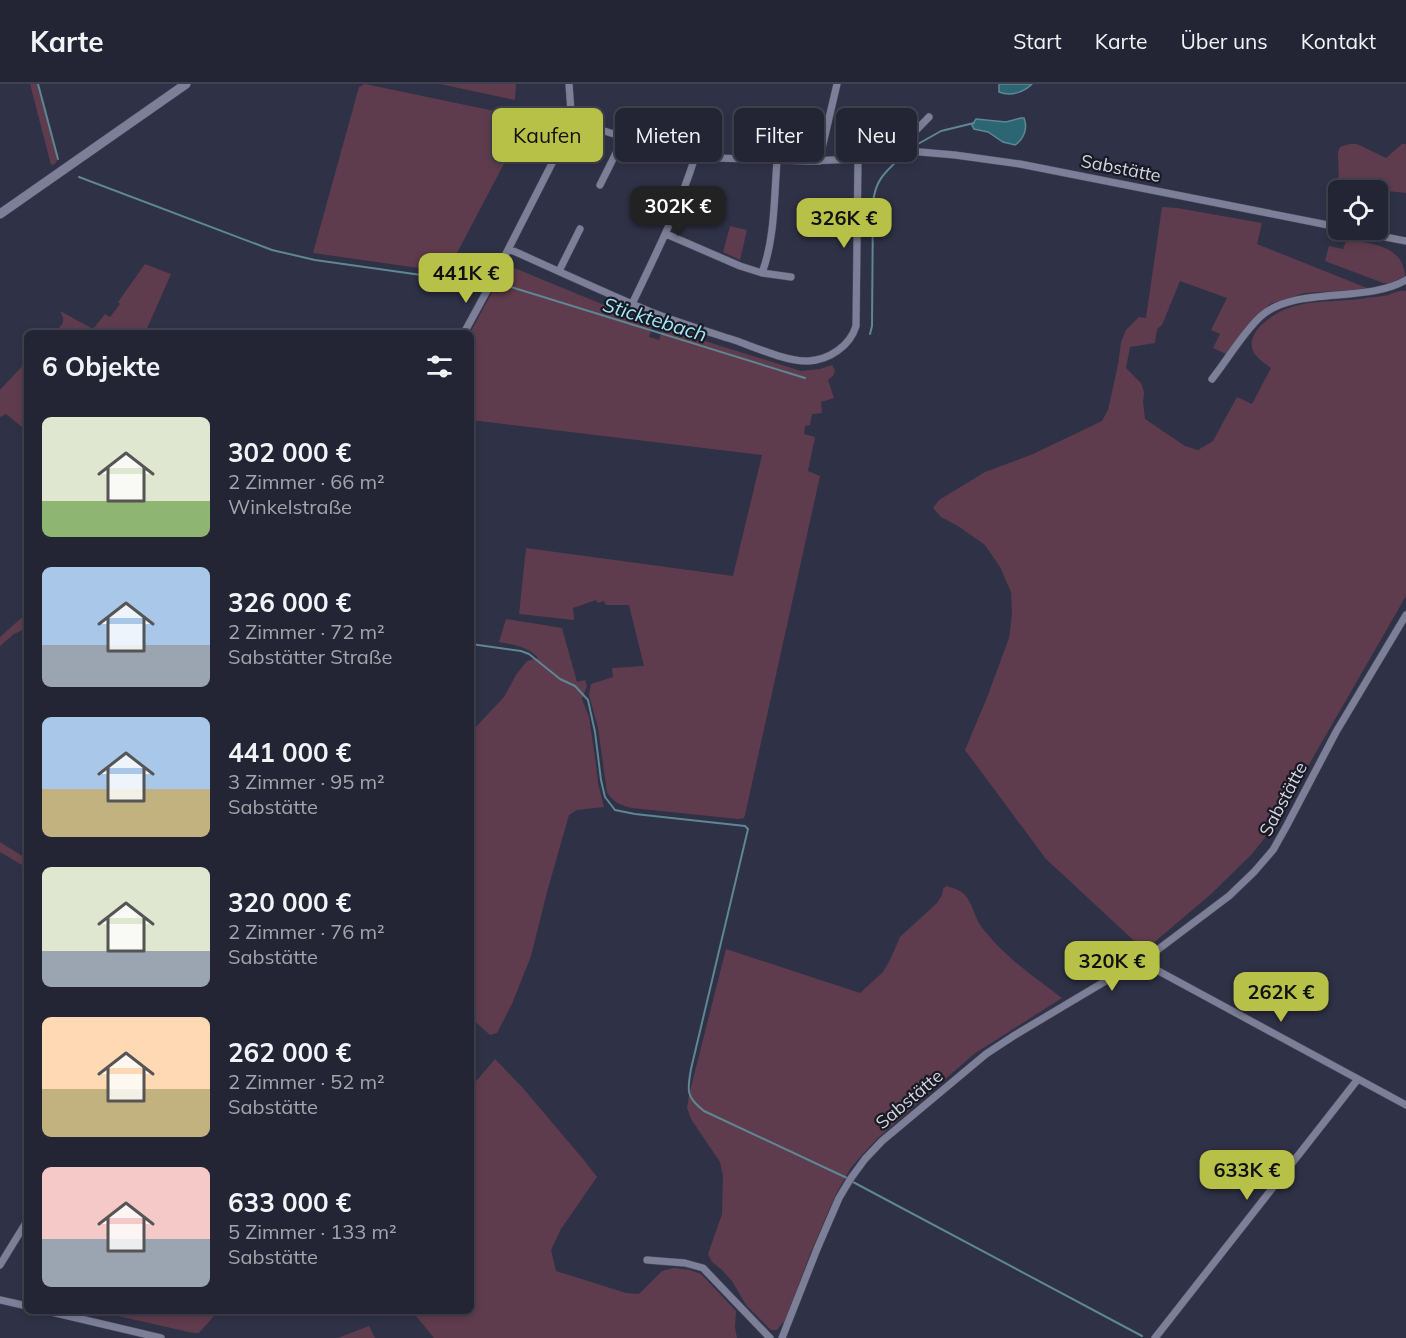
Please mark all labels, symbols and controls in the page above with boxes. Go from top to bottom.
text: Karte [30,24,104,59]
text: Start [1013,28,1062,54]
text: Karte [1095,28,1147,54]
text: Über uns [1180,28,1268,54]
text: Kontakt [1301,28,1376,54]
chip: Kaufen [492,108,603,162]
chip: Mieten [615,108,722,162]
chip: Filter [734,108,824,162]
chip: Neu [836,108,917,162]
street label: Sabstätte [1079,149,1163,187]
map controls [1328,180,1388,240]
button: locate [1328,180,1388,240]
pin: 302K € [629,186,727,237]
text: 302K € [645,193,711,218]
pin: 326K € [795,198,893,249]
text: 326K € [811,205,877,230]
pin: 441K € [417,253,515,304]
text: 441K € [433,260,499,285]
water label: Sticktebach [600,291,710,347]
text: 6 Objekte [42,350,160,383]
icon: filters [423,350,456,383]
text: 302 000 € [228,436,351,469]
icon: home [90,441,162,513]
text: 2 Zimmer · 66 m² [228,469,385,494]
text: Winkelstraße [228,494,352,519]
text: 326 000 € [228,586,351,619]
icon: home [90,591,162,663]
text: 2 Zimmer · 72 m² [228,619,385,644]
text: Sabstätter Straße [228,644,392,669]
text: 441 000 € [228,736,351,769]
icon: home [90,741,162,813]
street label: Sabstätte [1254,758,1312,840]
text: 3 Zimmer · 95 m² [228,769,385,794]
text: Sabstätte [228,794,318,819]
text: 320 000 € [228,886,351,919]
icon: home [90,891,162,963]
text: 2 Zimmer · 76 m² [228,919,385,944]
pin: 320K € [1063,941,1161,992]
text: Sabstätte [228,944,318,969]
text: 320K € [1079,948,1145,973]
pin: 262K € [1232,972,1330,1023]
text: 262K € [1248,979,1314,1004]
text: 262 000 € [228,1036,351,1069]
icon: home [90,1041,162,1113]
street label: Sabstätte [871,1064,947,1134]
text: 2 Zimmer · 52 m² [228,1069,385,1094]
text: Sabstätte [228,1094,318,1119]
pin: 633K € [1198,1150,1296,1201]
text: 633K € [1214,1157,1280,1182]
text: 633 000 € [228,1186,351,1219]
icon: home [90,1191,162,1263]
text: 5 Zimmer · 133 m² [228,1219,397,1244]
text: Sabstätte [228,1244,318,1269]

